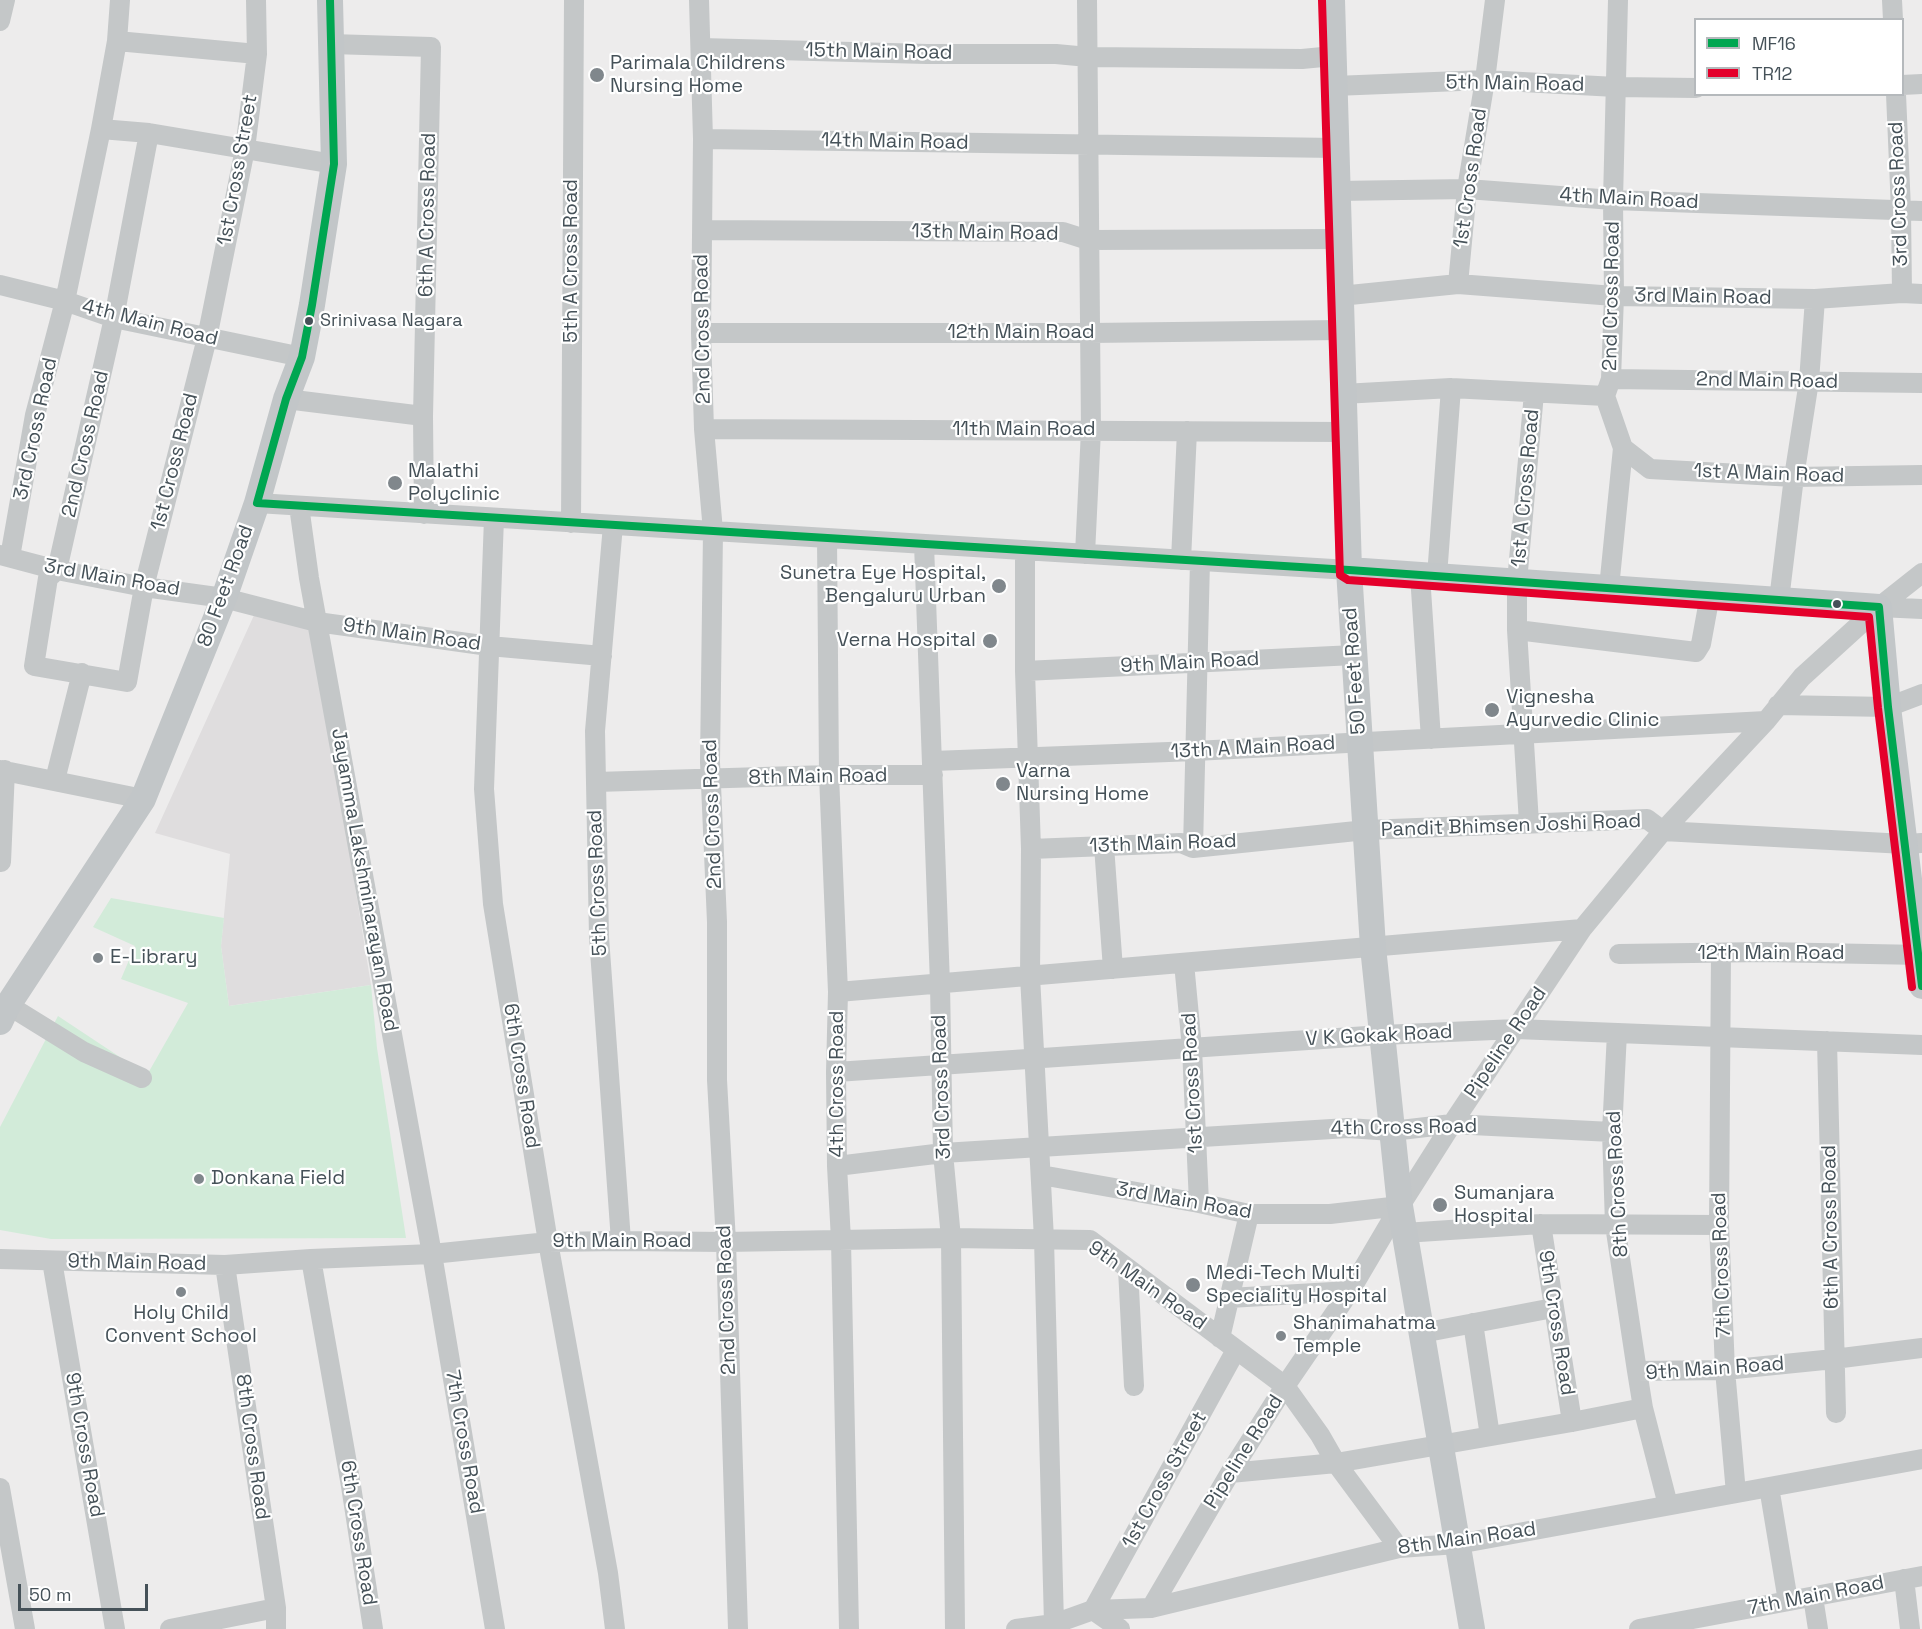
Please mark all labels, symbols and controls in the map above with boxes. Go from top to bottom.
legend [1694,18,1904,96]
text: MF16 [1752,32,1796,55]
street label: 15th Main Road [805,39,953,65]
place label: Parimala Childrens Nursing Home [610,52,786,99]
text: TR12 [1752,62,1792,85]
marker: Parimala Childrens Nursing Home [588,66,606,84]
street label: 5th Main Road [1445,71,1585,97]
street label: 1st Cross Street [213,93,263,247]
street label: 1st Cross Road [1449,107,1493,249]
street label: 3rd Cross Road [1884,121,1914,267]
street label: 14th Main Road [821,129,969,155]
street label: 6th A Cross Road [415,133,441,297]
street label: 5th A Cross Road [560,179,584,343]
street label: 4th Main Road [1559,183,1699,215]
street label: 13th Main Road [911,220,1059,246]
street label: 2nd Cross Road [1599,221,1625,371]
street label: 2nd Cross Road [690,254,716,404]
street label: 3rd Main Road [1634,284,1772,310]
street label: 4th Main Road [80,295,220,351]
place label: Srinivasa Nagara [320,310,463,332]
marker: Srinivasa Nagara [303,315,315,327]
street label: 12th Main Road [947,321,1095,345]
street label: 3rd Cross Road [9,356,63,502]
street label: 2nd Cross Road [57,368,115,520]
street label: 2nd Main Road [1696,368,1838,394]
street label: 1st Cross Road [146,391,204,533]
street label: 1st A Cross Road [1507,408,1545,568]
street label: 11th Main Road [952,418,1096,442]
street label: 1st A Main Road [1693,459,1845,489]
place label: Malathi Polyclinic [408,460,500,507]
marker: Malathi Polyclinic [386,474,404,492]
street label: 80 Feet Road [193,522,259,650]
street label: 3rd Main Road [42,554,182,602]
place label: Sunetra Eye Hospital, Bengaluru Urban [780,562,986,609]
marker: Sunetra Eye Hospital, Bengaluru Urban [990,577,1008,595]
unlabelled marker [1831,598,1843,610]
street label: 50 Feet Road [1339,607,1371,735]
street label: 9th Main Road [341,613,483,657]
place label: Verna Hospital [837,629,976,653]
marker: Verna Hospital [981,632,999,650]
street label: 9th Main Road [1120,647,1260,679]
place label: Vignesha Ayurvedic Clinic [1506,686,1659,733]
marker: Vignesha Ayurvedic Clinic [1483,701,1501,719]
street label: Jayamma Lakshminarayan Road [325,726,403,1034]
street label: 13th A Main Road [1170,732,1336,764]
street label: 2nd Cross Road [698,739,728,889]
place label: Varna Nursing Home [1016,760,1149,807]
street label: 8th Main Road [748,764,888,790]
marker: Varna Nursing Home [994,775,1012,793]
street label: 5th Cross Road [583,809,613,957]
street label: Pandit Bhimsen Joshi Road [1380,809,1642,843]
street label: 13th Main Road [1089,829,1237,859]
street label: 12th Main Road [1697,942,1845,966]
place label: E-Library [110,946,197,970]
marker: E-Library [91,951,105,965]
street label: Pipeline Road [1460,982,1552,1104]
street label: 6th Cross Road [498,1002,544,1150]
street label: 4th Cross Road [826,1011,850,1157]
street label: 1st Cross Road [1177,1012,1209,1154]
street label: 3rd Cross Road [927,1014,957,1160]
street label: V K Gokak Road [1305,1020,1453,1052]
street label: 8th Cross Road [1602,1110,1634,1258]
street label: 4th Cross Road [1330,1115,1478,1141]
street label: 6th A Cross Road [1818,1145,1844,1309]
place label: Donkana Field [211,1167,345,1191]
marker: Donkana Field [192,1172,206,1186]
street label: 3rd Main Road [1114,1177,1254,1225]
place label: Sumanjara Hospital [1454,1182,1555,1229]
street label: 7th Cross Road [1707,1192,1737,1338]
marker: Sumanjara Hospital [1431,1196,1449,1214]
street label: 2nd Cross Road [712,1225,742,1375]
street label: 9th Main Road [552,1230,692,1254]
street label: 9th Main Road [1083,1236,1211,1336]
street label: 9th Cross Road [1533,1249,1579,1397]
street label: 9th Main Road [67,1250,207,1276]
place label: Medi-Tech Multi Speciality Hospital [1206,1262,1387,1309]
marker: Medi-Tech Multi Speciality Hospital [1184,1276,1202,1294]
marker: Holy Child Convent School [174,1285,188,1299]
place label: Holy Child Convent School [105,1302,257,1349]
place label: Shanimahatma Temple [1293,1312,1436,1359]
marker: Shanimahatma Temple [1274,1329,1288,1343]
street label: 9th Main Road [1645,1352,1785,1386]
street label: 7th Cross Road [440,1368,488,1516]
street label: 9th Cross Road [59,1371,109,1519]
street label: 8th Cross Road [230,1373,274,1521]
street label: Pipeline Road [1199,1391,1289,1513]
street label: 1st Cross Street [1117,1407,1213,1553]
street label: 6th Cross Road [335,1459,381,1607]
street label: 8th Main Road [1396,1517,1538,1561]
street label: 7th Main Road [1746,1571,1886,1621]
scale bar [21,1572,152,1610]
text: 50 m [29,1583,71,1606]

